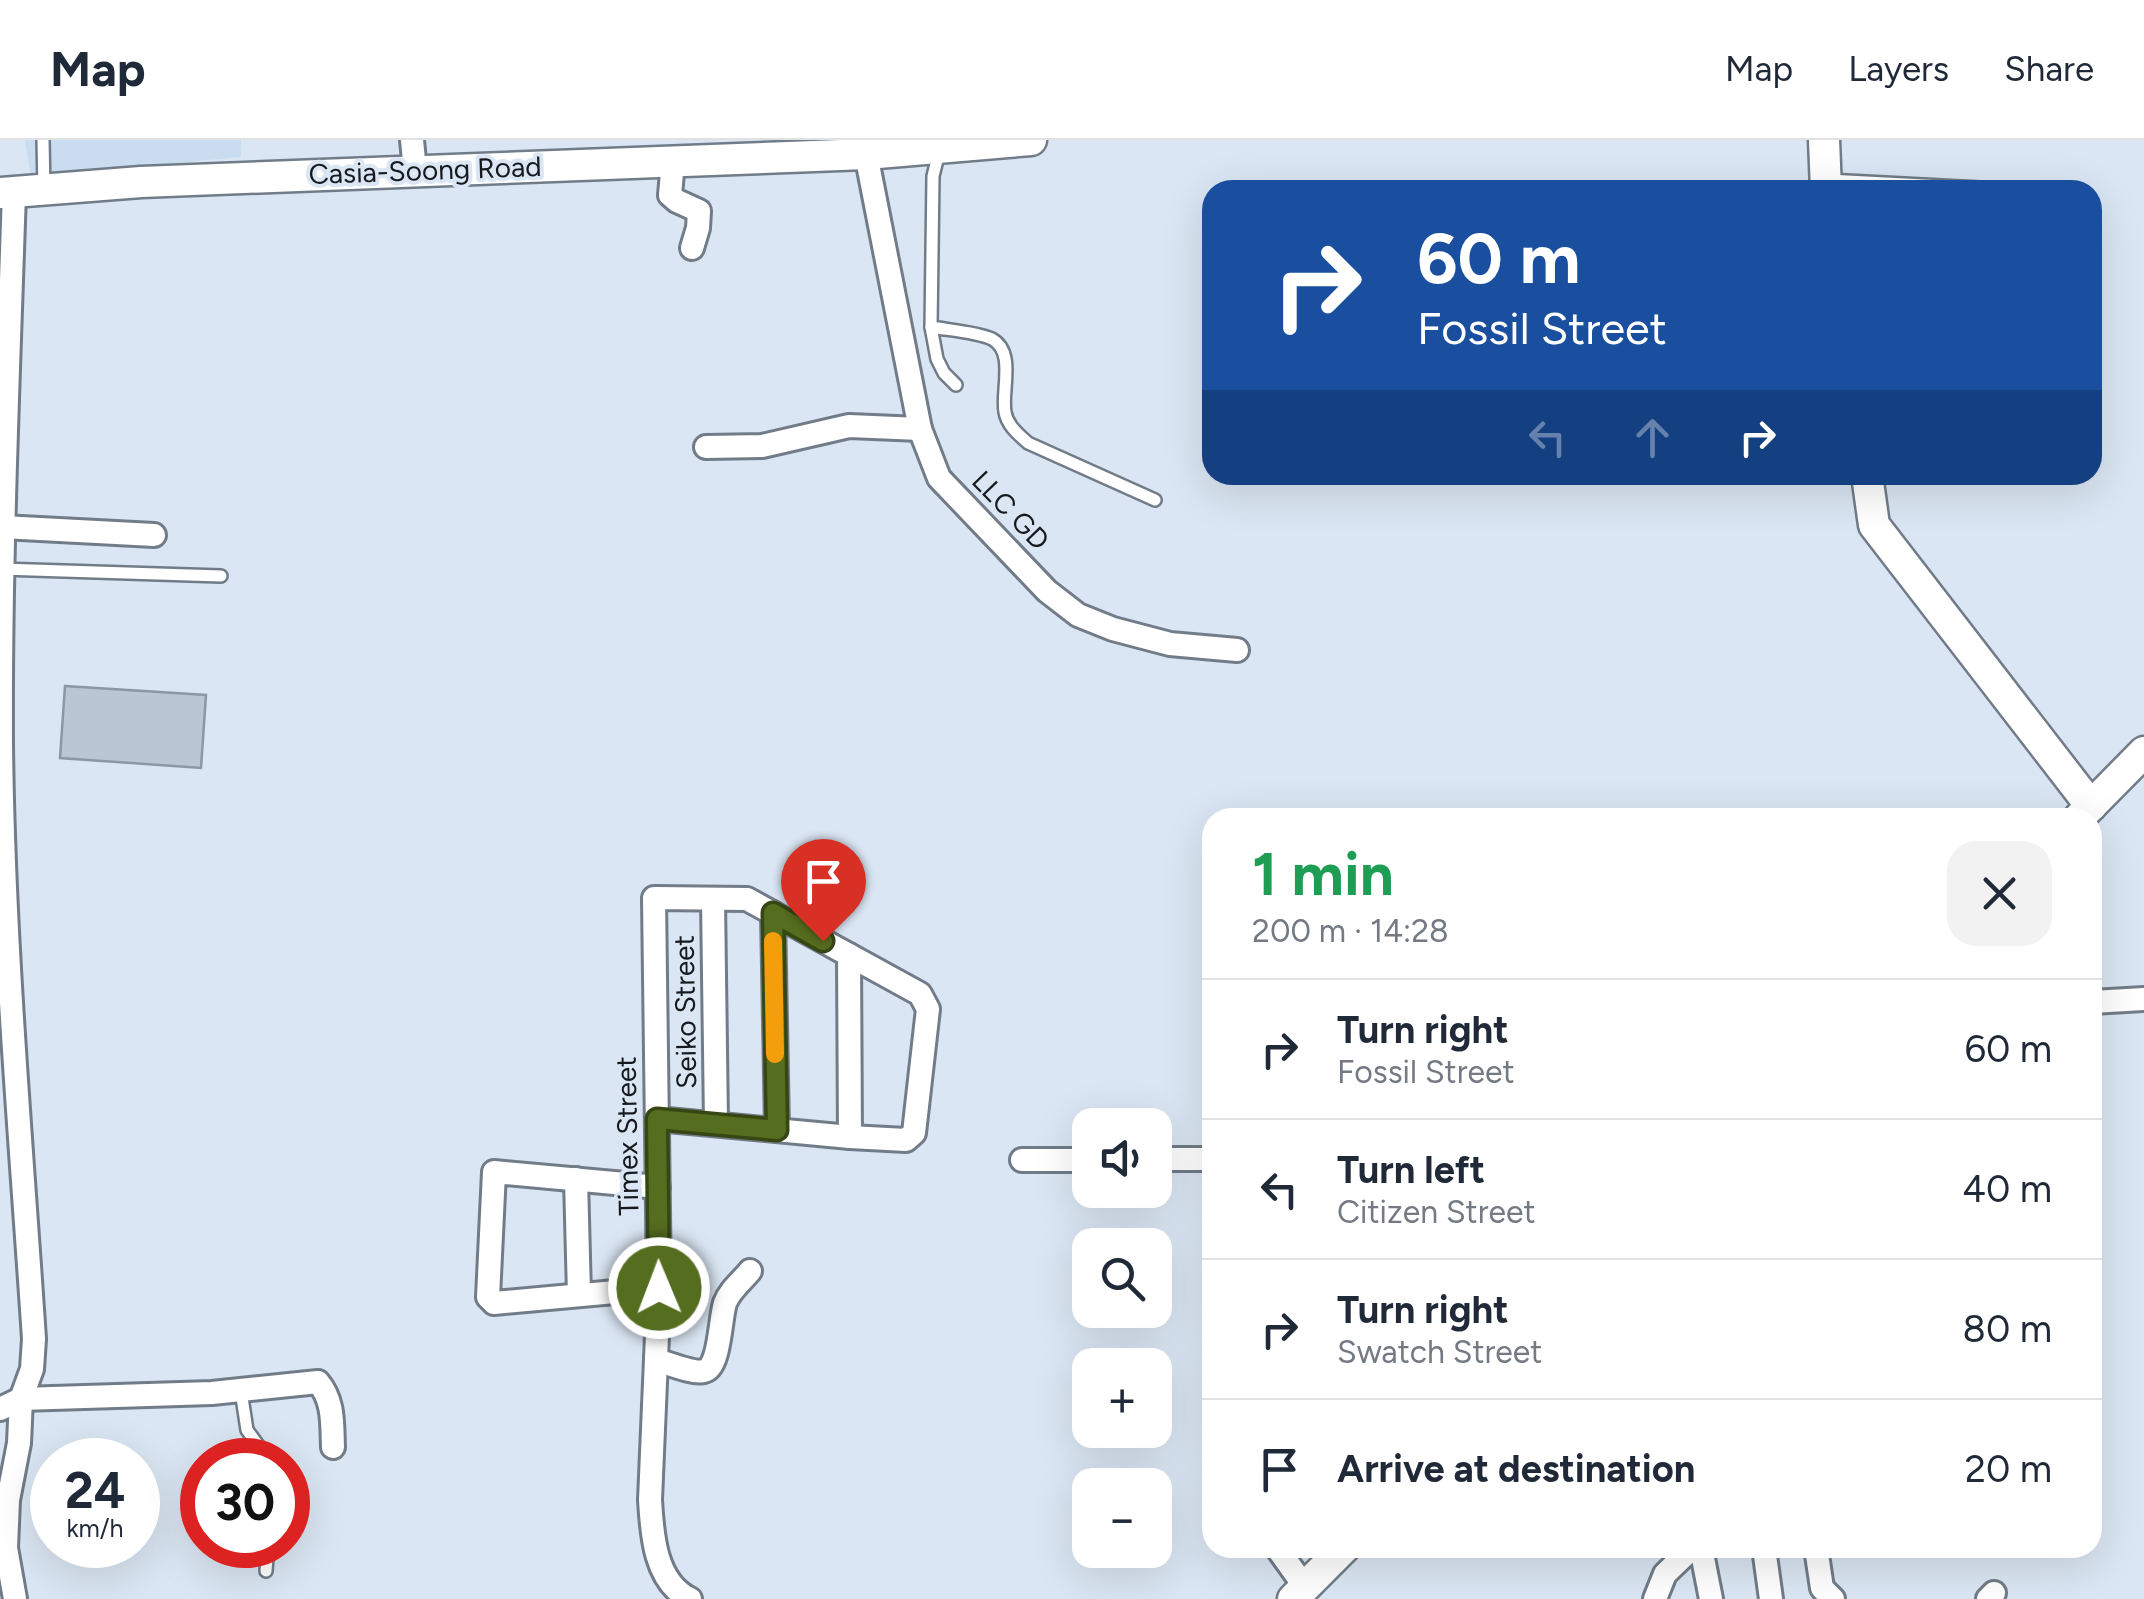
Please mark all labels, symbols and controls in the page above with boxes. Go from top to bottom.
text: Map [50,40,146,98]
text: Map [1725,48,1793,90]
text: Layers [1848,48,1949,90]
text: Share [2004,48,2094,90]
street label: Casia-Soong Road [308,149,542,191]
text: 60 m [1417,216,1581,301]
icon: right [1252,220,1382,350]
text: Fossil Street [1417,301,1667,355]
icon: left [1520,410,1575,465]
icon: ahead [1625,410,1680,465]
icon: right [1730,410,1785,465]
street label: LLC GD [965,463,1057,557]
text: 1 min [1252,838,1394,910]
pin [781,839,866,942]
button: close [1947,841,2052,946]
icon: arrive [796,854,851,909]
text: 200 m · 14:28 [1252,912,1449,950]
street label: Seiko Street [667,935,703,1089]
text: Turn right [1337,1007,1509,1053]
icon: right [1252,1022,1307,1077]
text: 60 m [1964,1026,2052,1072]
text: Fossil Street [1337,1053,1515,1091]
street label: Timex Street [609,1056,645,1216]
map controls [1072,1108,1172,1568]
button: sound [1072,1108,1172,1208]
text: Turn left [1337,1147,1485,1193]
icon: left [1252,1162,1307,1217]
text: 40 m [1962,1166,2052,1212]
text: Citizen Street [1337,1193,1536,1231]
button: search [1072,1228,1172,1328]
position arrow [607,1236,711,1340]
text: Turn right [1337,1287,1509,1333]
icon: right [1252,1302,1307,1357]
text: 80 m [1963,1306,2052,1352]
text: Swatch Street [1337,1333,1542,1371]
button: + [1072,1348,1172,1448]
speed limit sign: 30 [180,1438,310,1568]
icon: arrive [1252,1442,1307,1497]
text: Arrive at destination [1337,1446,1695,1492]
text: 20 m [1965,1446,2052,1492]
text: 24 [65,1460,125,1521]
button: − [1072,1468,1172,1568]
text: km/h [66,1513,124,1543]

